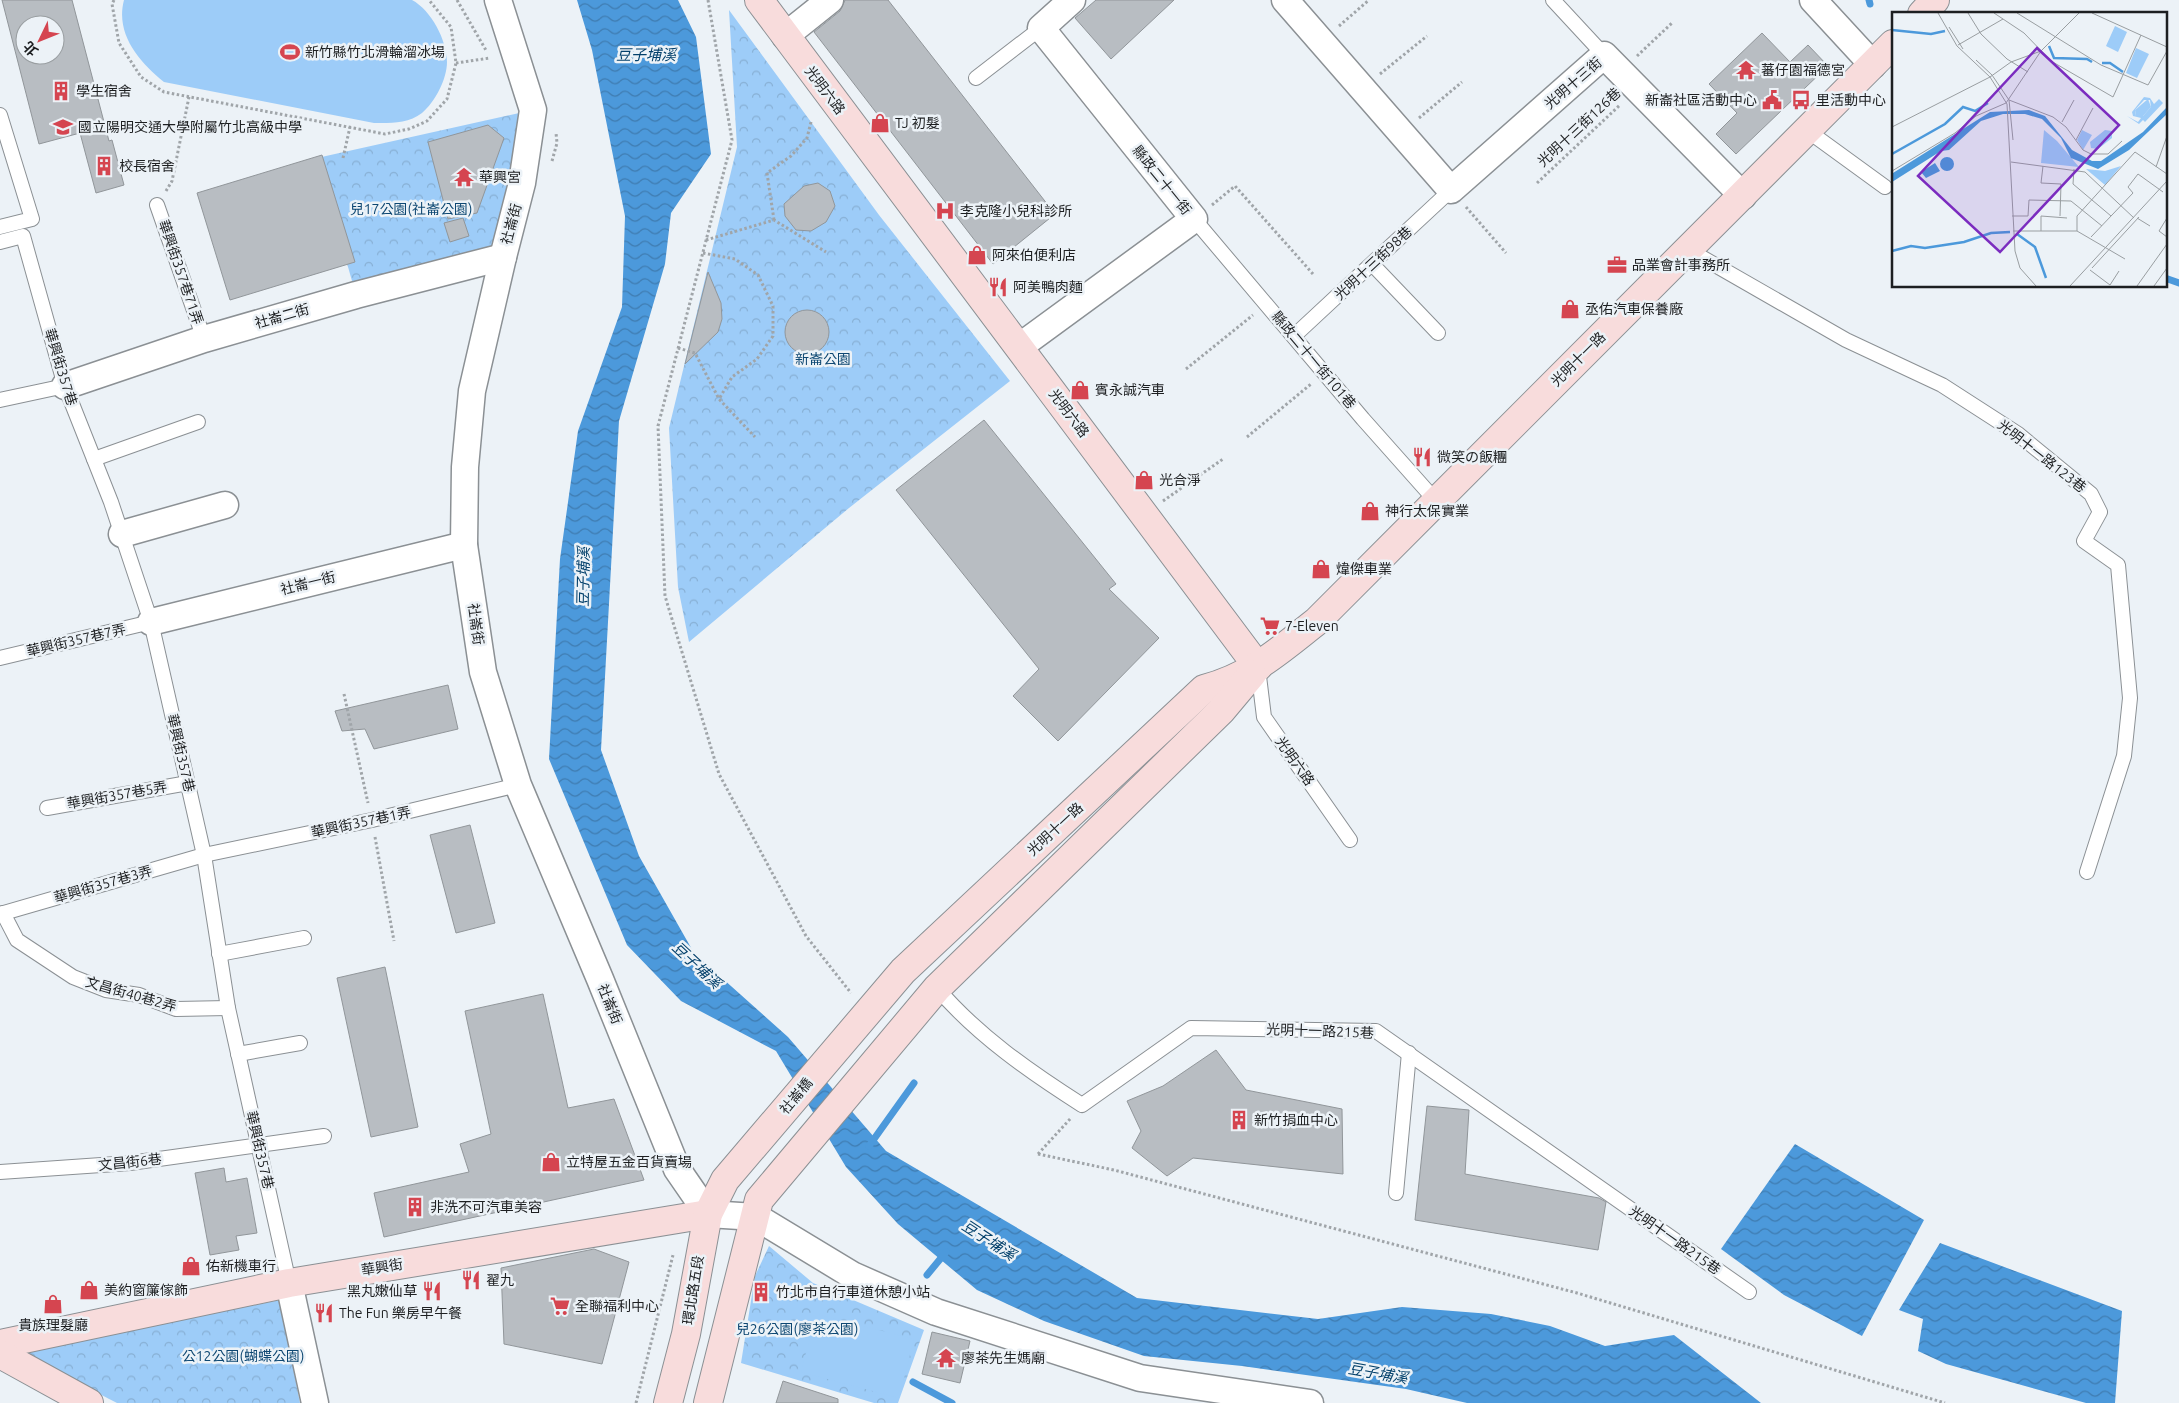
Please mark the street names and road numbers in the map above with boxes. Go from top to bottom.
street label: 光明十三街 [1541,54,1605,112]
street label: 光明六路 [802,63,848,117]
street label: 光明十三街126巷 [1534,84,1624,170]
street label: 縣政二十一街 [1129,142,1195,218]
street label: 社崙街 [498,202,524,246]
street label: 華興街357巷71弄 [156,218,206,326]
street label: 光明十三街98巷 [1331,223,1415,303]
street label: 社崙二街 [253,301,311,331]
street label: 縣政二十一街101巷 [1269,308,1359,412]
street label: 華興街357巷 [42,327,80,407]
street label: 光明十一路 [1548,329,1608,389]
street label: 光明六路 [1046,386,1092,440]
street label: 光明十一路123巷 [1995,417,2089,495]
street label: 社崙一街 [279,568,337,598]
street label: 社崙街 [465,602,487,646]
street label: 華興街357巷7弄 [25,621,127,659]
street label: 華興街357巷 [164,712,198,794]
street label: 光明六路 [1272,733,1318,789]
street label: 華興街357巷5弄 [66,778,168,812]
street label: 光明十一路 [1024,799,1086,859]
street label: 華興街357巷1弄 [310,804,412,840]
street label: 華興街357巷3弄 [52,862,154,906]
street label: 文昌街40巷2弄 [84,973,178,1015]
street label: 社崙街 [595,982,625,1026]
street label: 光明十一路215巷 [1266,1021,1374,1041]
street label: 社崙橋 [776,1075,816,1117]
street label: 華興街357巷 [243,1109,277,1191]
street label: 文昌街6巷 [97,1151,163,1173]
street label: 光明十一路215巷 [1626,1203,1724,1277]
street label: 環北路五段 [680,1254,706,1326]
street label: 華興街 [360,1256,404,1278]

